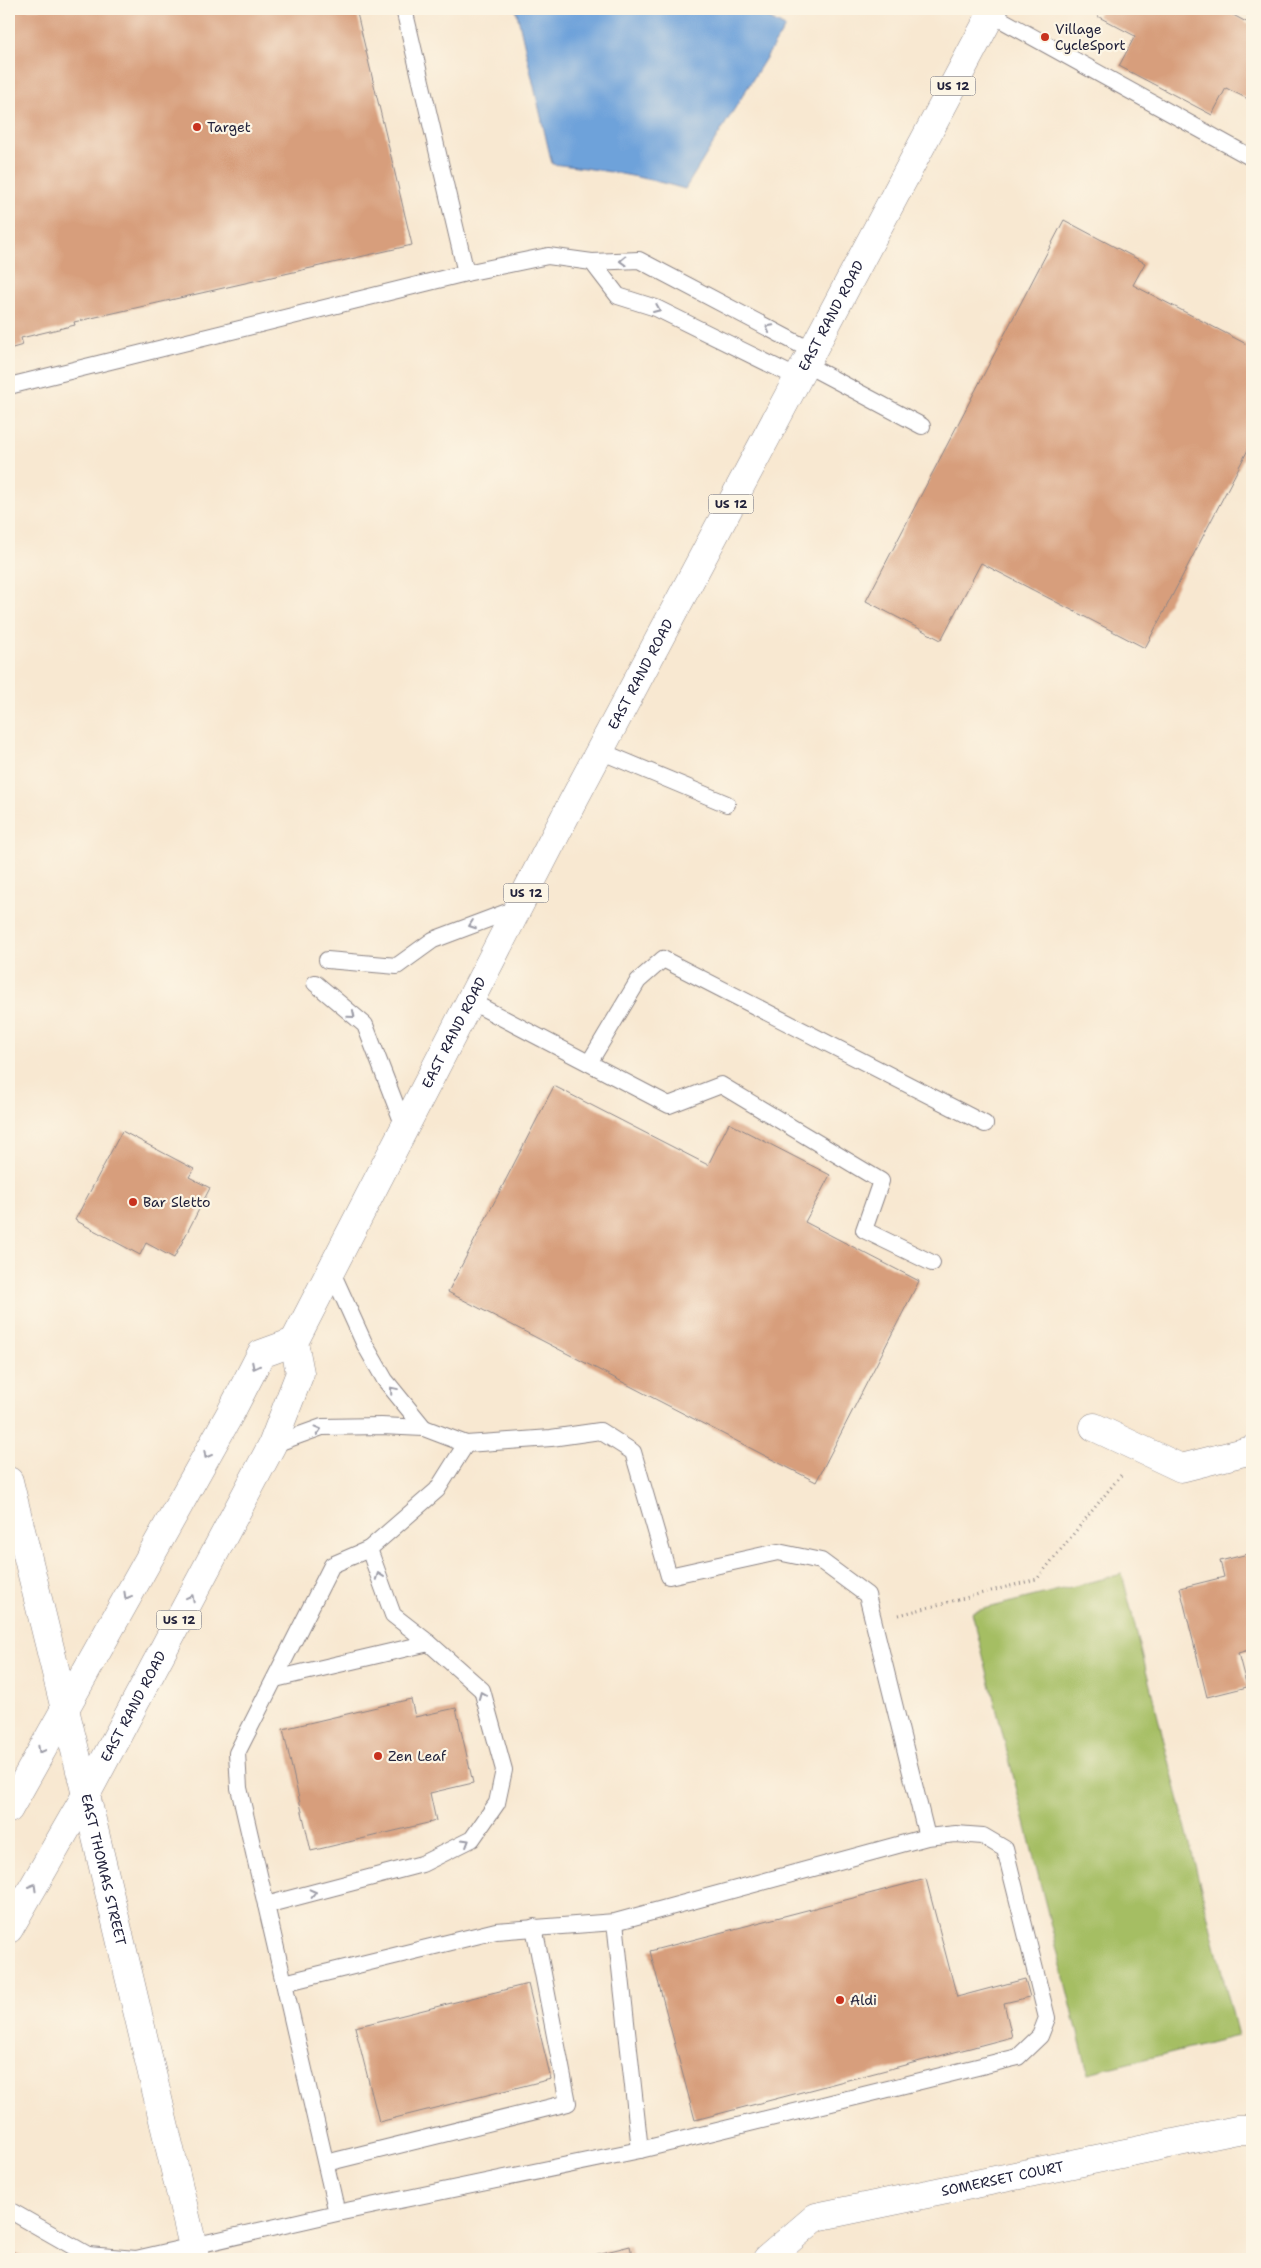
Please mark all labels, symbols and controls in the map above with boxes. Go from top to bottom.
place label: Village CycleSport [1055,20,1126,54]
marker: Village CycleSport [1039,31,1051,43]
road number: US 12 [930,76,976,95]
place label: Target [207,118,251,136]
marker: Target [191,121,203,133]
one-way arrow [619,256,626,266]
street label: EAST RAND ROAD [794,257,868,374]
one-way arrow [652,303,661,314]
one-way arrow [765,324,774,334]
road number: US 12 [708,494,754,514]
street label: EAST RAND ROAD [604,616,677,733]
road number: US 12 [504,884,548,902]
one-way arrow [469,919,477,929]
street label: EAST RAND ROAD [417,974,490,1091]
one-way arrow [347,1009,356,1018]
place label: Bar Sletto [143,1193,211,1211]
marker: Bar Sletto [127,1196,139,1208]
one-way arrow [251,1361,261,1370]
one-way arrow [390,1387,398,1396]
one-way arrow [313,1425,322,1435]
one-way arrow [204,1449,214,1458]
one-way arrow [375,1573,385,1581]
one-way arrow [124,1591,134,1600]
one-way arrow [185,1594,195,1603]
road number: US 12 [156,1610,202,1630]
street label: EAST RAND ROAD [96,1648,170,1765]
one-way arrow [478,1691,489,1700]
one-way arrow [37,1745,47,1754]
place label: Zen Leaf [388,1747,447,1765]
marker: Zen Leaf [372,1750,384,1762]
street label: EAST THOMAS STREET [77,1792,130,1948]
one-way arrow [461,1838,470,1848]
one-way arrow [27,1883,37,1892]
one-way arrow [308,1888,317,1898]
place label: Aldi [850,1991,877,2009]
marker: Aldi [834,1994,846,2006]
street label: SOMERSET COURT [939,2157,1066,2200]

